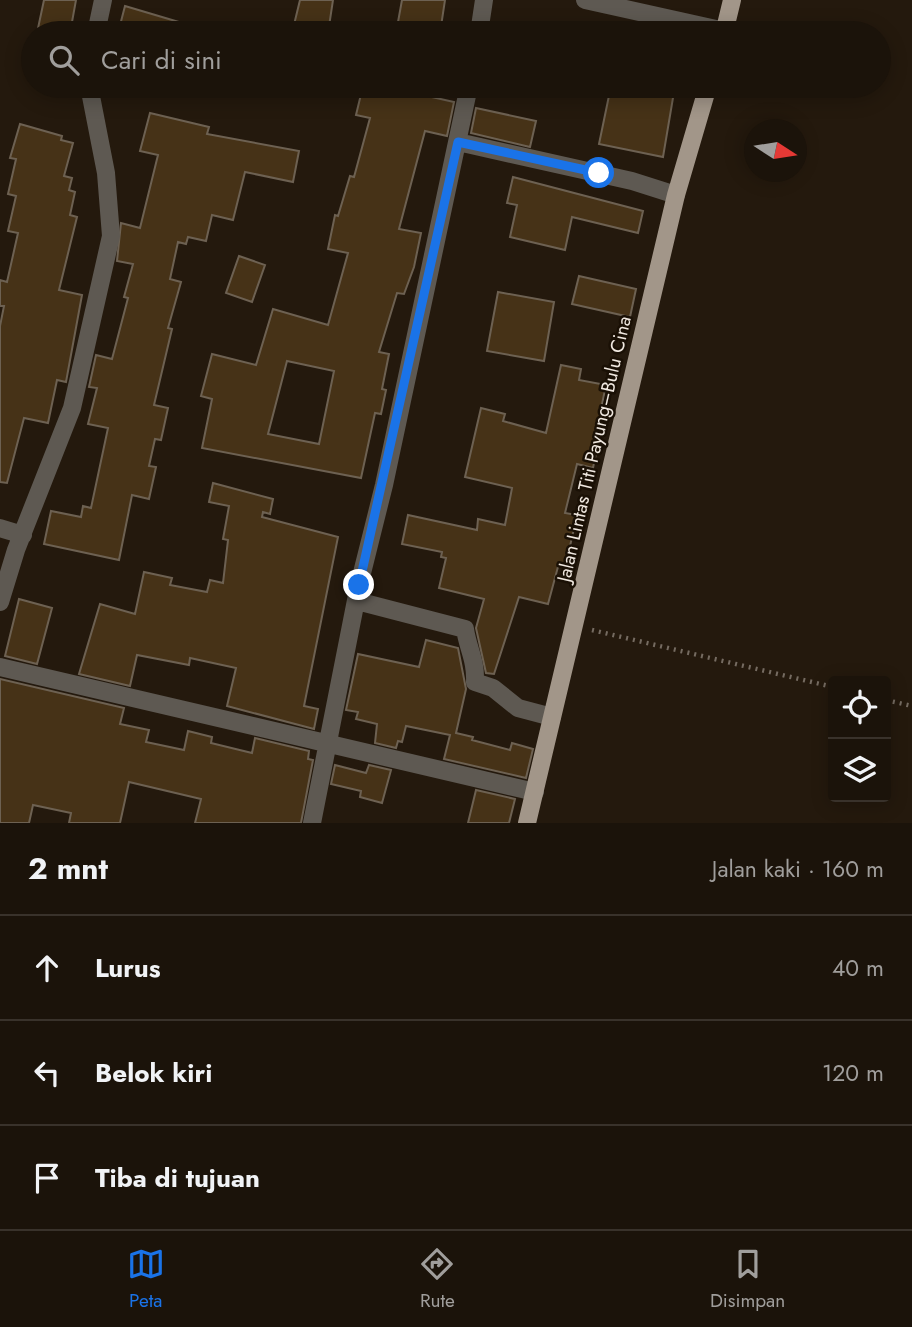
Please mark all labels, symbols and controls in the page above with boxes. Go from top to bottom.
search box [21,21,891,98]
icon: search [45,41,83,79]
text: Cari di sini [101,41,222,79]
north arrow [744,119,807,182]
route start [583,157,614,188]
street label: Jalan Lintas Titi Payung–Bulu Cina [550,313,638,588]
route end [343,569,374,600]
map controls [828,676,891,802]
button: locate [828,676,891,739]
button: layers [828,739,891,802]
text: 2 mnt [28,847,108,890]
text: Jalan kaki · 160 m [712,852,884,886]
icon: ahead [28,949,66,987]
text: Lurus [95,949,161,987]
text: 40 m [832,951,884,985]
icon: left [28,1054,66,1092]
text: Belok kiri [95,1054,212,1092]
text: 120 m [822,1056,884,1090]
icon: arrive [28,1159,66,1197]
text: Tiba di tujuan [95,1159,260,1197]
tab: Peta [127,1245,165,1314]
tab: Rute [418,1245,456,1314]
tab: Disimpan [710,1245,785,1314]

